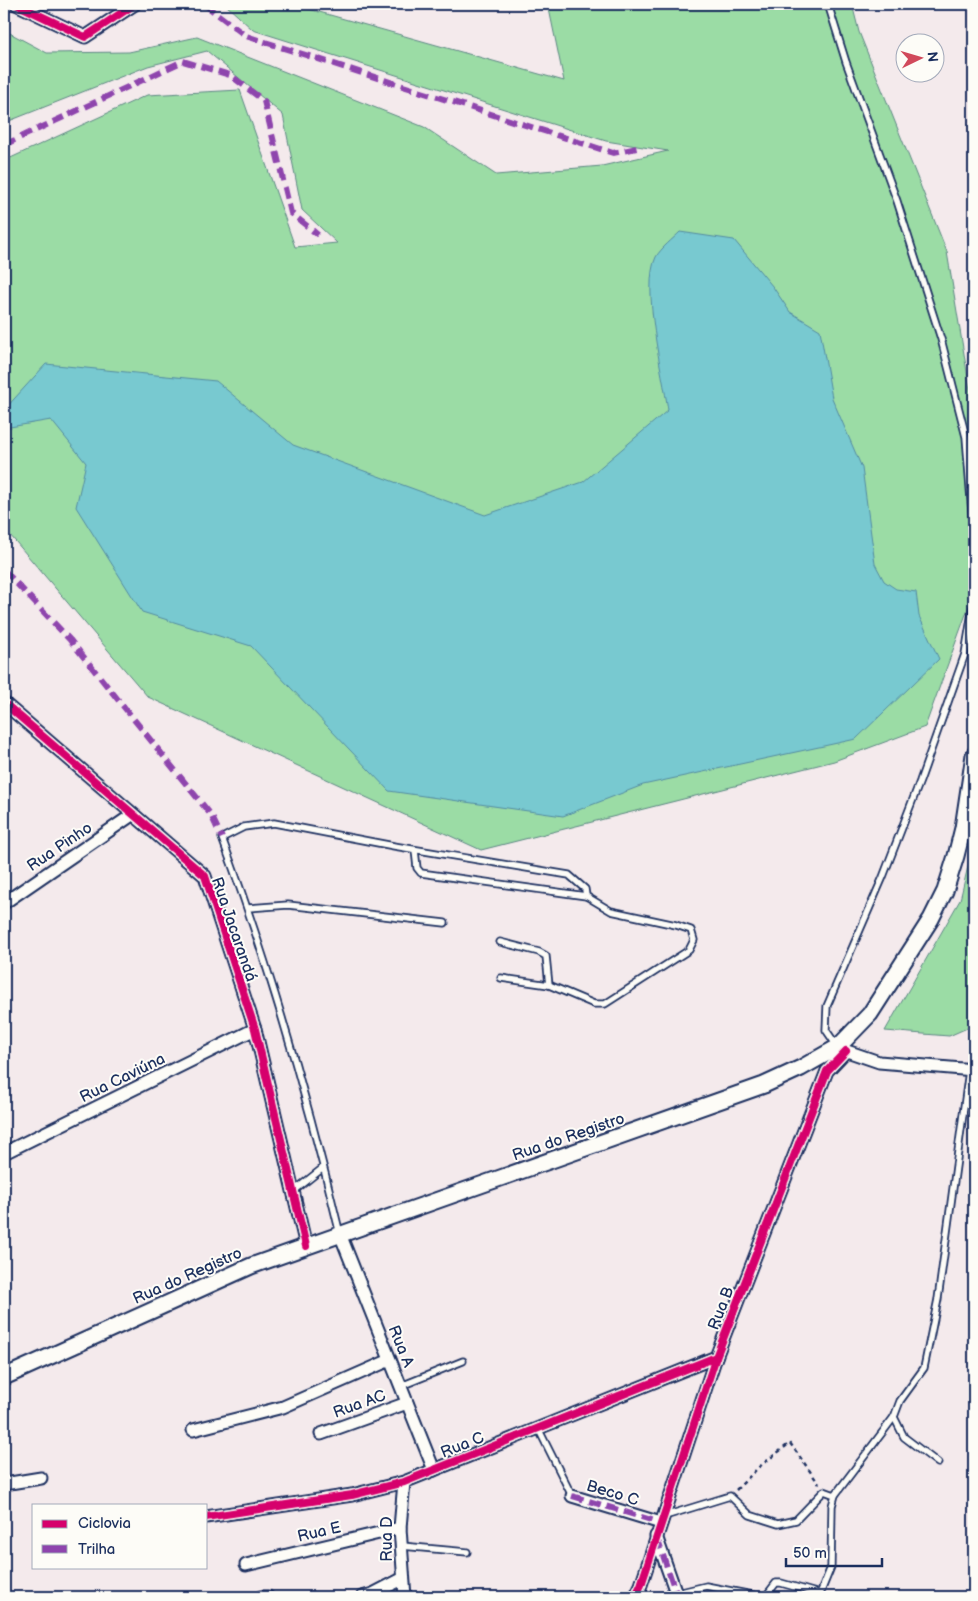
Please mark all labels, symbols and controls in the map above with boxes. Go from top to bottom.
north arrow [896,32,946,82]
text: N [924,51,941,63]
street label: Rua Pinho [24,819,96,876]
street label: Rua Jacarandá [207,875,260,984]
street label: Rua Caviúna [77,1050,168,1107]
street label: Rua do Registro [510,1109,627,1166]
street label: Rua do Registro [130,1244,245,1309]
street label: Rua B [705,1284,738,1333]
street label: Rua A [384,1323,418,1370]
street label: Rua AC [331,1386,388,1423]
street label: Rua C [438,1428,487,1463]
street label: Beco C [584,1476,641,1510]
legend [32,1504,208,1568]
text: Ciclovia [78,1514,131,1533]
street label: Rua D [378,1516,397,1562]
street label: Rua E [296,1518,343,1547]
scale bar [786,1536,882,1568]
text: Trilha [78,1540,115,1559]
text: 50 m [793,1544,827,1563]

